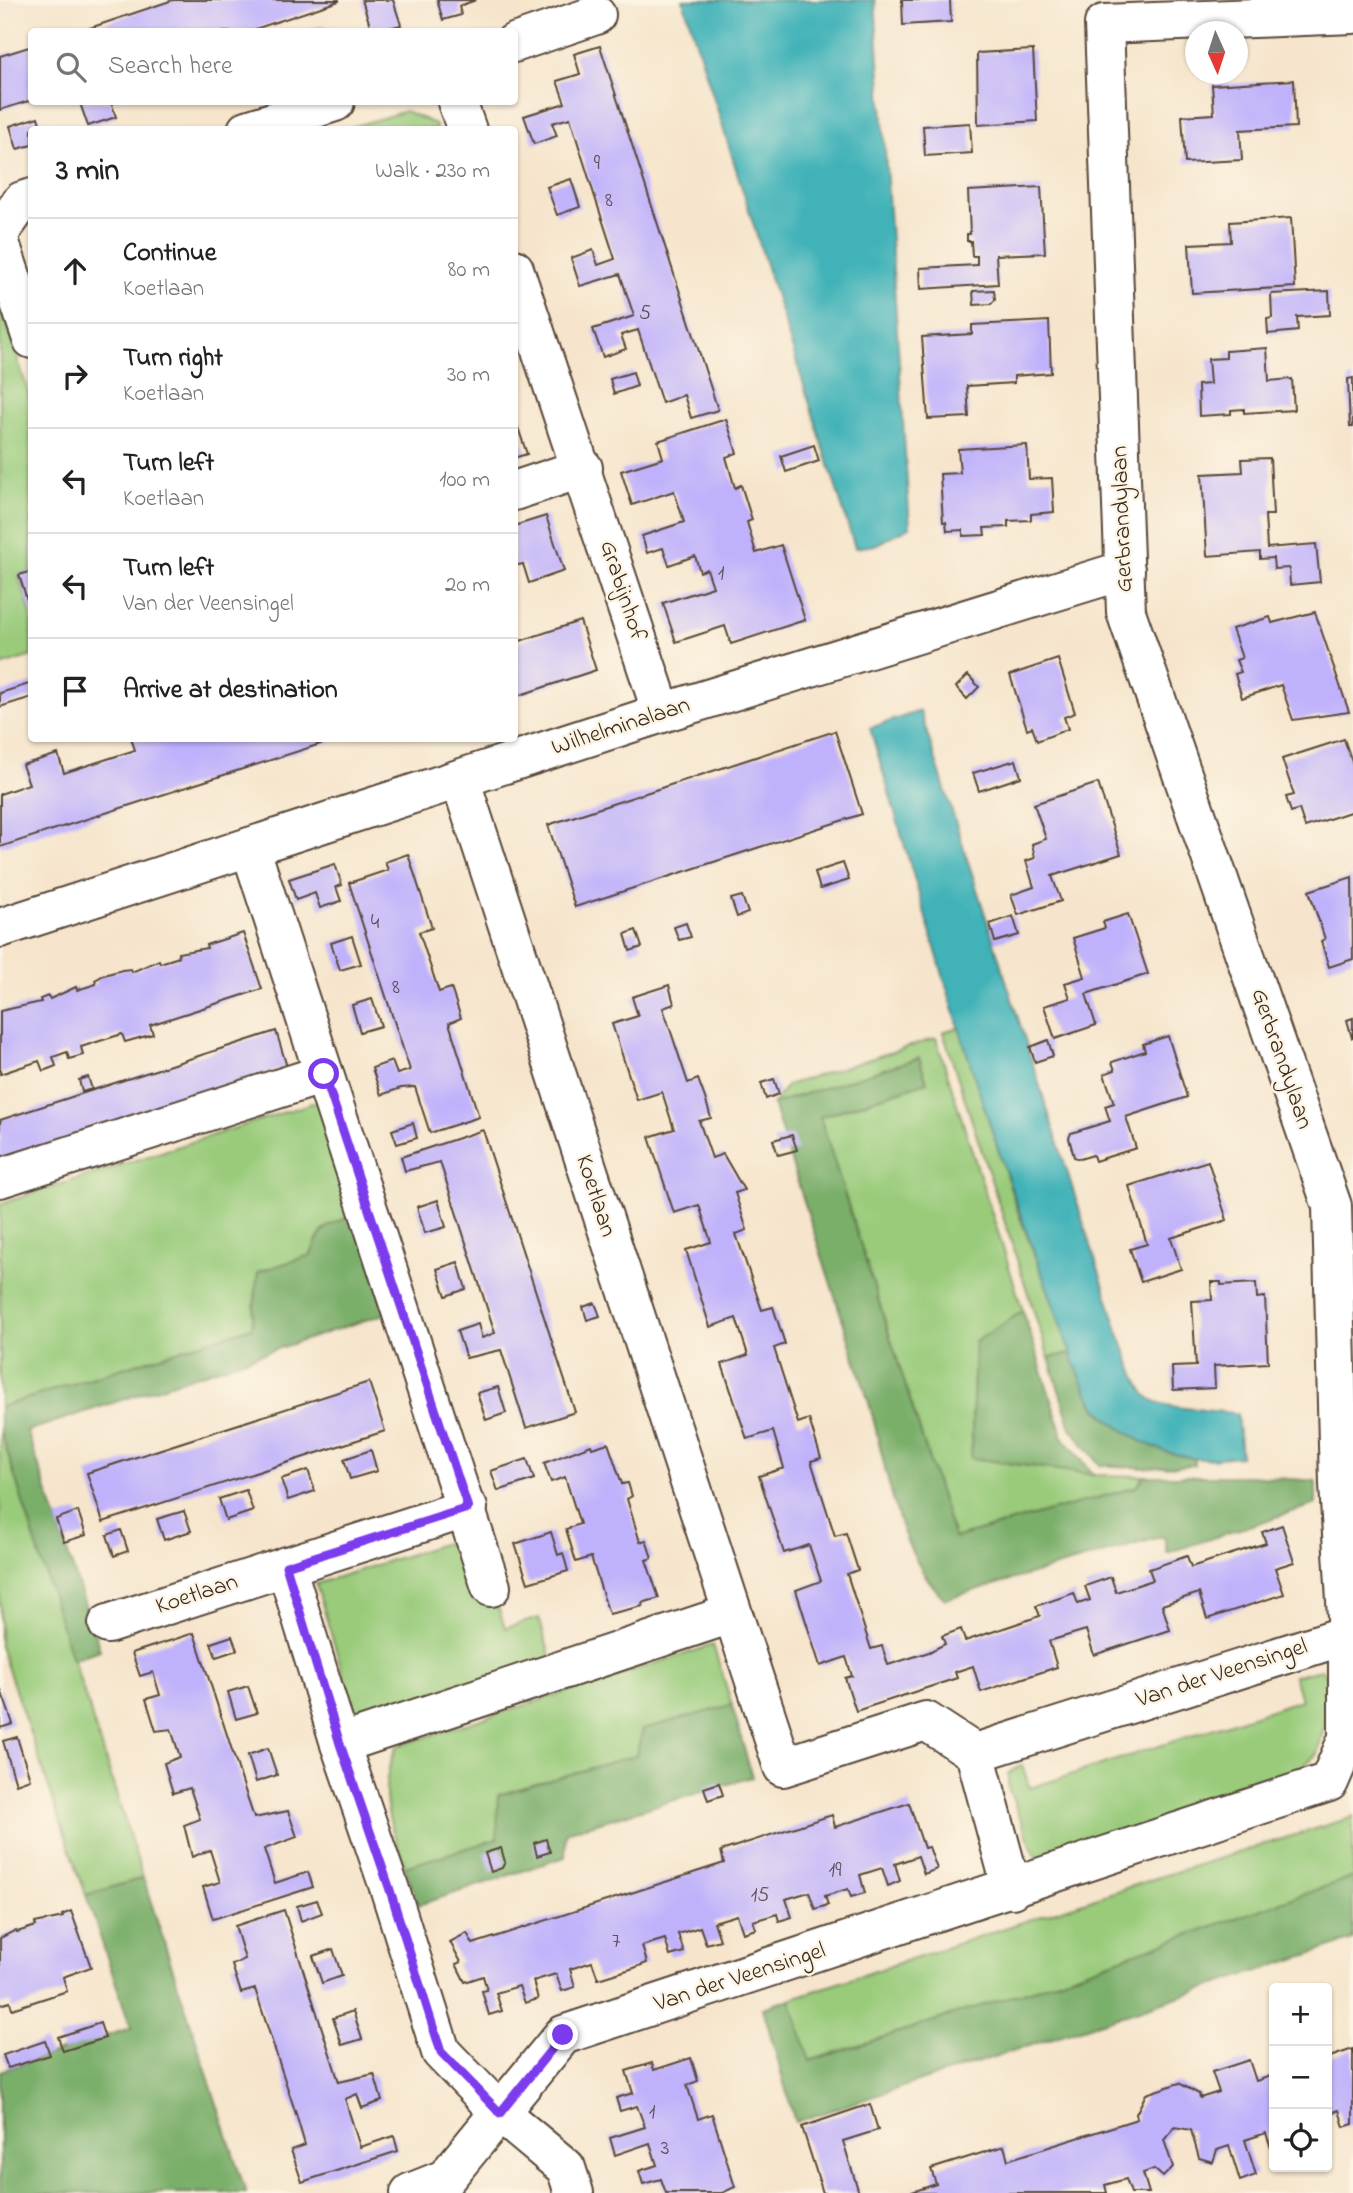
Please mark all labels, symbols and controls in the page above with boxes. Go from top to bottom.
north arrow [1185,21,1248,84]
search box [28,28,518,105]
icon: search [52,48,90,86]
text: Search here [108,48,233,86]
house number: 9 [594,149,601,179]
text: 3 min [56,150,119,194]
text: Walk · 230 m [375,155,490,188]
house number: 8 [605,186,613,216]
text: Continue [123,235,216,273]
icon: ahead [56,252,94,290]
text: 80 m [448,254,490,287]
text: Koetlaan [123,273,204,306]
house number: 5 [639,299,651,329]
text: Turn right [123,340,223,378]
icon: right [56,357,94,395]
text: 30 m [447,359,490,392]
text: Koetlaan [123,378,204,411]
text: Turn left [123,445,214,483]
street label: Gerbrandylaan [1103,445,1144,593]
icon: left [56,462,94,500]
text: 100 m [439,464,490,497]
text: Koetlaan [123,483,204,516]
street label: Grabijnhof [589,536,655,647]
text: Turn left [123,550,214,588]
house number: 1 [718,559,725,589]
icon: left [56,567,94,605]
text: 20 m [445,569,490,602]
text: Van der Veensingel [123,588,294,621]
icon: arrive [56,672,94,710]
text: Arrive at destination [123,672,338,710]
street label: Wilhelminalaan [547,688,695,766]
house number: 4 [371,908,380,938]
house number: 8 [392,973,400,1003]
street label: Gerbrandylaan [1240,984,1321,1134]
route start [308,1058,339,1089]
street label: Koetlaan [565,1150,625,1242]
street label: Koetlaan [151,1565,243,1625]
street label: Van der Veensingel [1131,1630,1312,1719]
house number: 19 [829,1856,842,1886]
house number: 15 [751,1881,769,1911]
house number: 7 [612,1927,621,1957]
street label: Van der Veensingel [649,1934,830,2023]
map controls [1269,1983,1332,2172]
button: + [1269,1983,1332,2046]
route end [547,2019,578,2050]
button: − [1269,2046,1332,2109]
house number: 1 [649,2098,656,2128]
button: locate [1269,2109,1332,2172]
house number: 3 [661,2134,669,2164]

